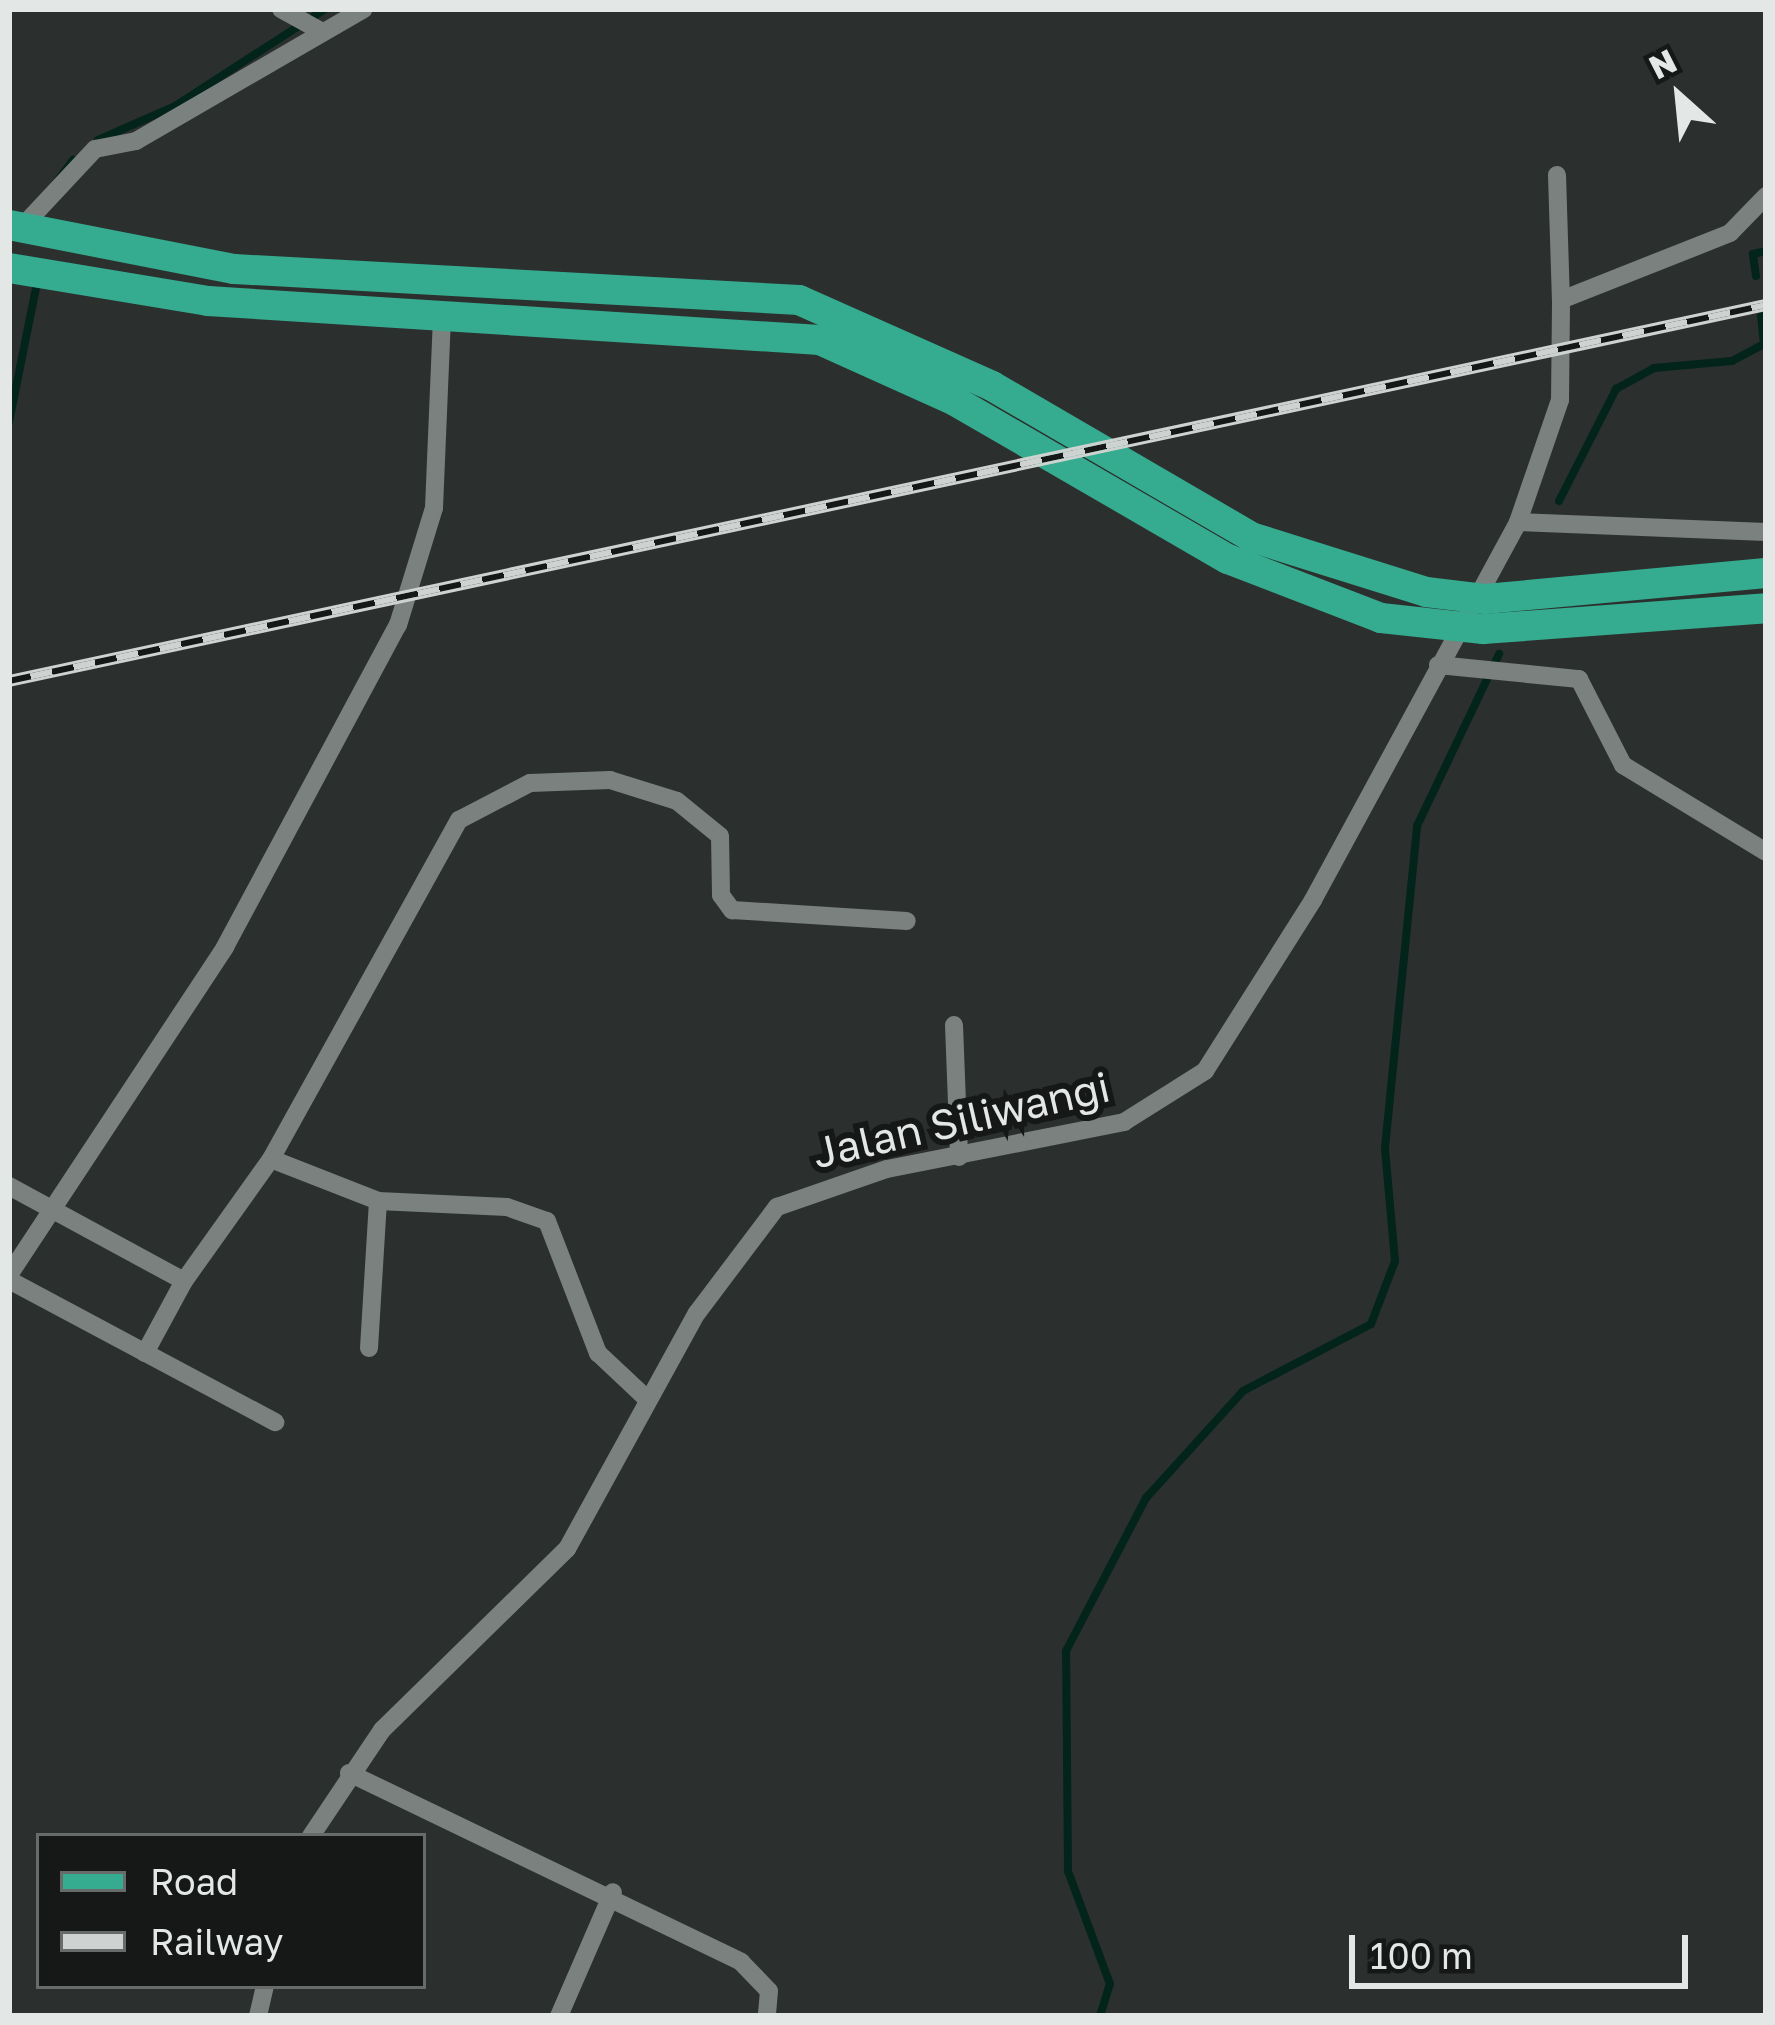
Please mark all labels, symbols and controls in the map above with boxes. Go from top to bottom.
north arrow [1619,36,1739,156]
text: N [1642,40,1682,87]
street label: Jalan Siliwangi [808,1060,1114,1178]
legend [36,1833,426,1989]
text: Road [150,1860,238,1903]
scale bar [1355,1911,1694,1985]
text: Railway [150,1920,284,1963]
text: 100 m [1370,1934,1473,1977]

